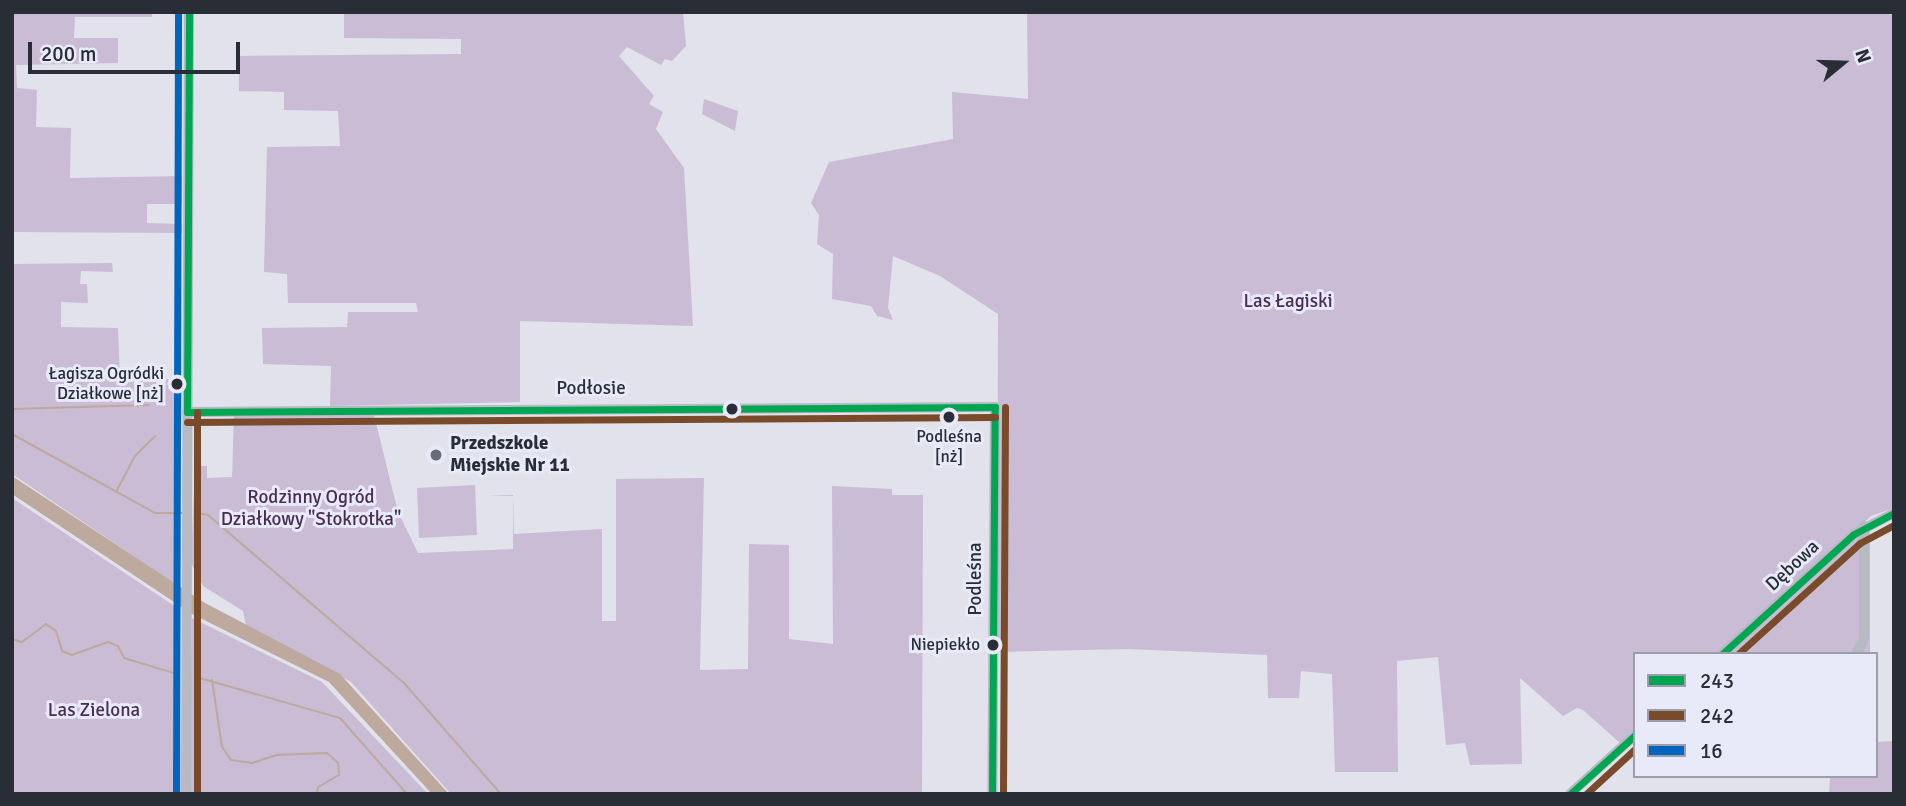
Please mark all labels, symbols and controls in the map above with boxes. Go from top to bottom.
scale bar [32,28,243,72]
north arrow [1808,28,1878,98]
text: 200 m [41,41,96,67]
text: N [1849,46,1876,66]
park label: Las Łagiski [1243,291,1333,313]
place label: Łagisza Ogródki Działkowe [nż] [49,364,164,404]
marker: Łagisza Ogródki Działkowe [nż] [170,377,184,391]
street label: Podłosie [556,378,626,400]
unlabelled marker [725,402,739,416]
marker: Podleśna [nż] [942,410,956,424]
place label: Podleśna [nż] [916,427,982,467]
place label: Przedszkole Miejskie Nr 11 [450,433,570,477]
marker: Przedszkole Miejskie Nr 11 [428,447,444,463]
park label: Rodzinny Ogród Działkowy "Stokrotka" [221,487,401,531]
street label: Dębowa [1762,536,1824,596]
street label: Podleśna [965,542,987,616]
place label: Niepiekło [910,635,980,655]
marker: Niepiekło [986,638,1000,652]
legend [1633,652,1878,778]
text: 243 [1700,668,1734,694]
park label: Las Zielona [48,700,140,722]
text: 242 [1700,703,1734,729]
text: 16 [1700,738,1723,764]

